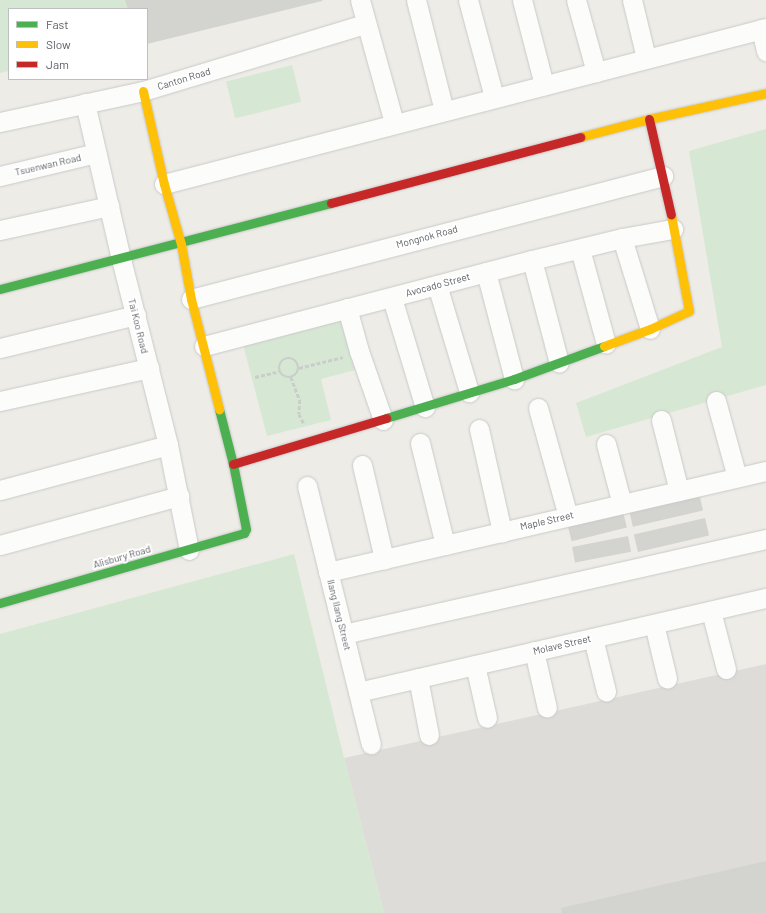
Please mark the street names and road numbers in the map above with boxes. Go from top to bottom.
street label: Canton Road [156,65,212,93]
street label: Tsuenwan Road [14,152,82,178]
street label: Mongnok Road [395,223,459,251]
street label: Avocado Street [404,271,472,299]
street label: Tai Koo Road [125,297,151,355]
street label: Maple Street [519,509,575,533]
street label: Alisbury Road [92,543,152,571]
street label: Ilang Ilang Street [324,578,354,652]
street label: Molave Street [532,632,592,658]

